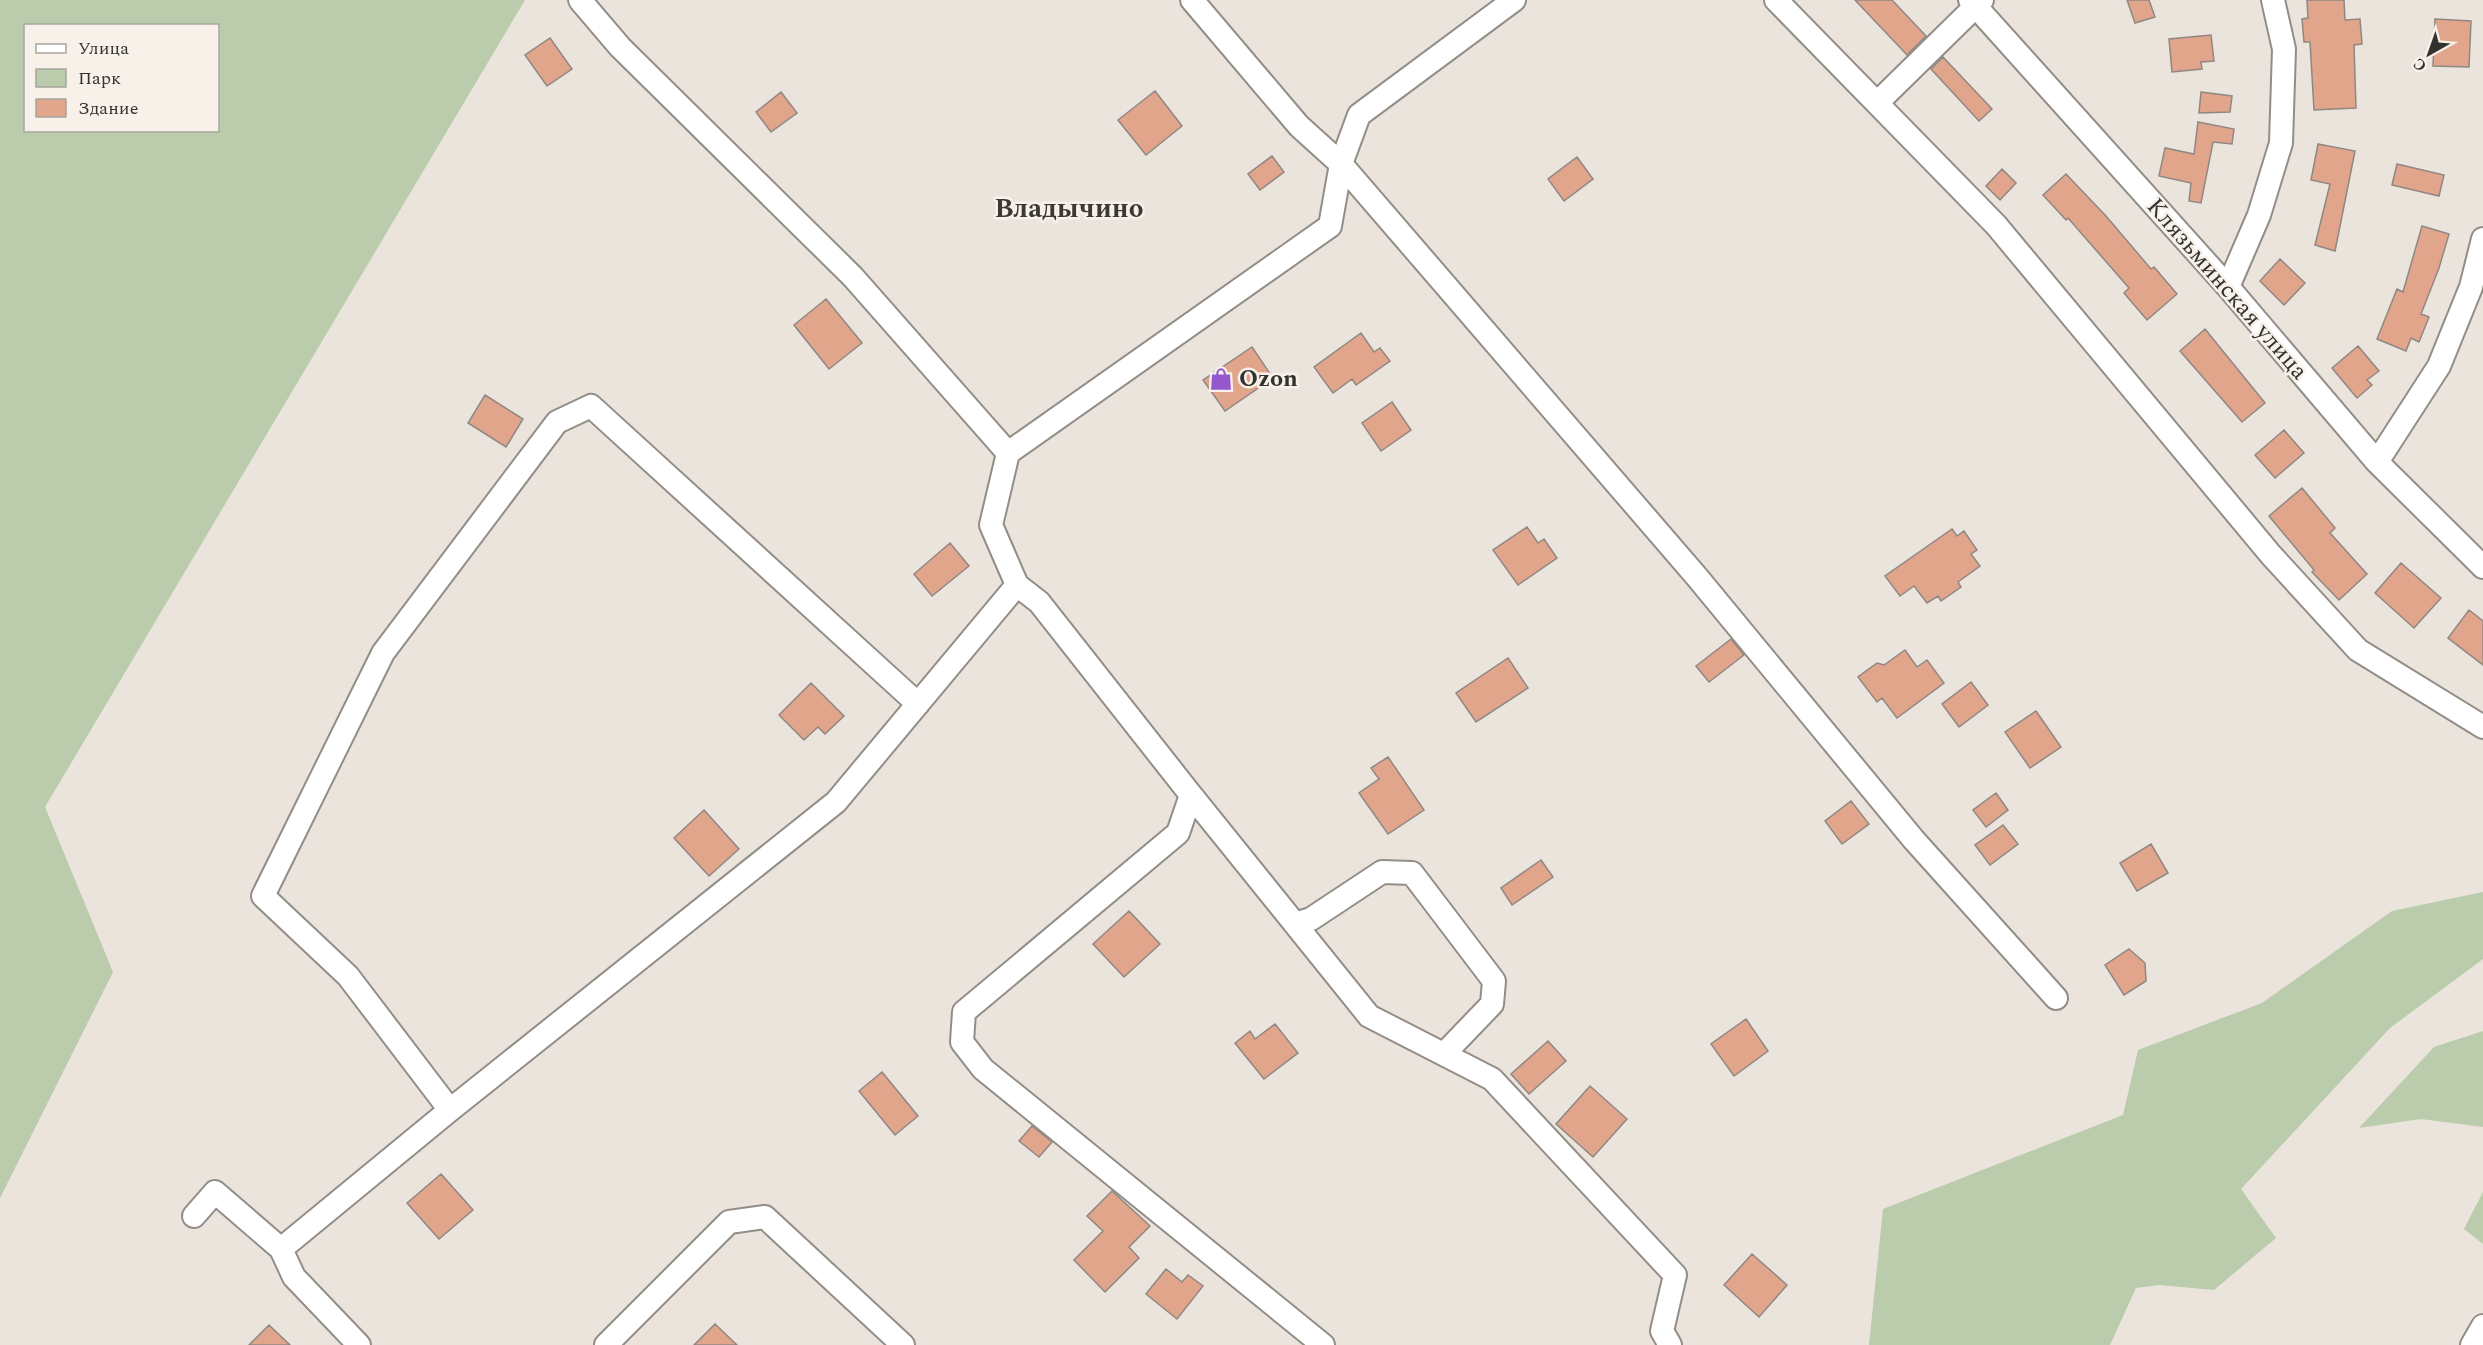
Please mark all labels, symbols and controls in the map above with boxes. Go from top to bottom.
legend [24,24,219,132]
north arrow [2399,24,2459,84]
text: Улица [78,35,129,62]
text: С [2408,52,2432,78]
text: Парк [78,65,121,92]
text: Здание [78,95,138,122]
district label: Владычино [994,188,1144,230]
street label: Клязьминская улица [2138,190,2317,388]
place label: Ozon [1239,361,1298,397]
shop icon: Ozon [1208,366,1234,392]

